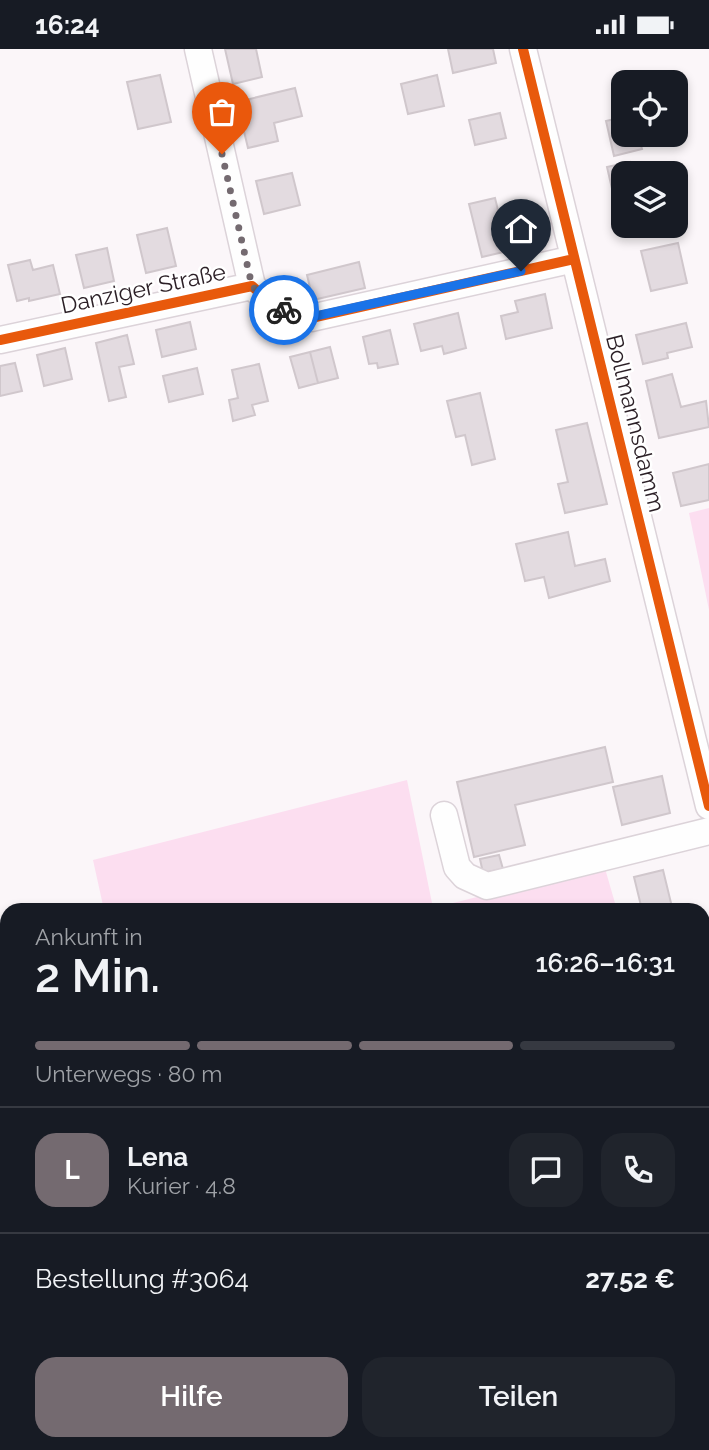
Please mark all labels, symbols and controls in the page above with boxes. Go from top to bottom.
text: 16:24 [35,10,100,40]
map controls [611,70,688,238]
button: locate [611,70,688,147]
pin [192,82,252,154]
icon: bag [203,93,241,131]
button: layers [611,161,688,238]
pin [491,199,551,271]
icon: home [502,210,540,248]
street label: Danziger Straße [58,257,228,319]
courier [249,275,319,345]
icon: bike [265,291,303,329]
street label: Bollmannsdamm [601,331,671,515]
text: Ankunft in [35,923,143,950]
text: 16:26–16:31 [535,948,675,978]
text: 2 Min. [35,949,160,1003]
text: Unterwegs · 80 m [35,1060,223,1087]
button: chat [509,1133,583,1207]
button: phone [601,1133,675,1207]
text: Lena [127,1142,188,1172]
text: L [64,1155,80,1185]
text: Kurier · 4.8 [127,1172,236,1199]
text: Bestellung #3064 [35,1264,249,1294]
text: 27.52 € [585,1264,675,1294]
button: Hilfe [35,1357,348,1437]
button: Teilen [362,1357,675,1437]

